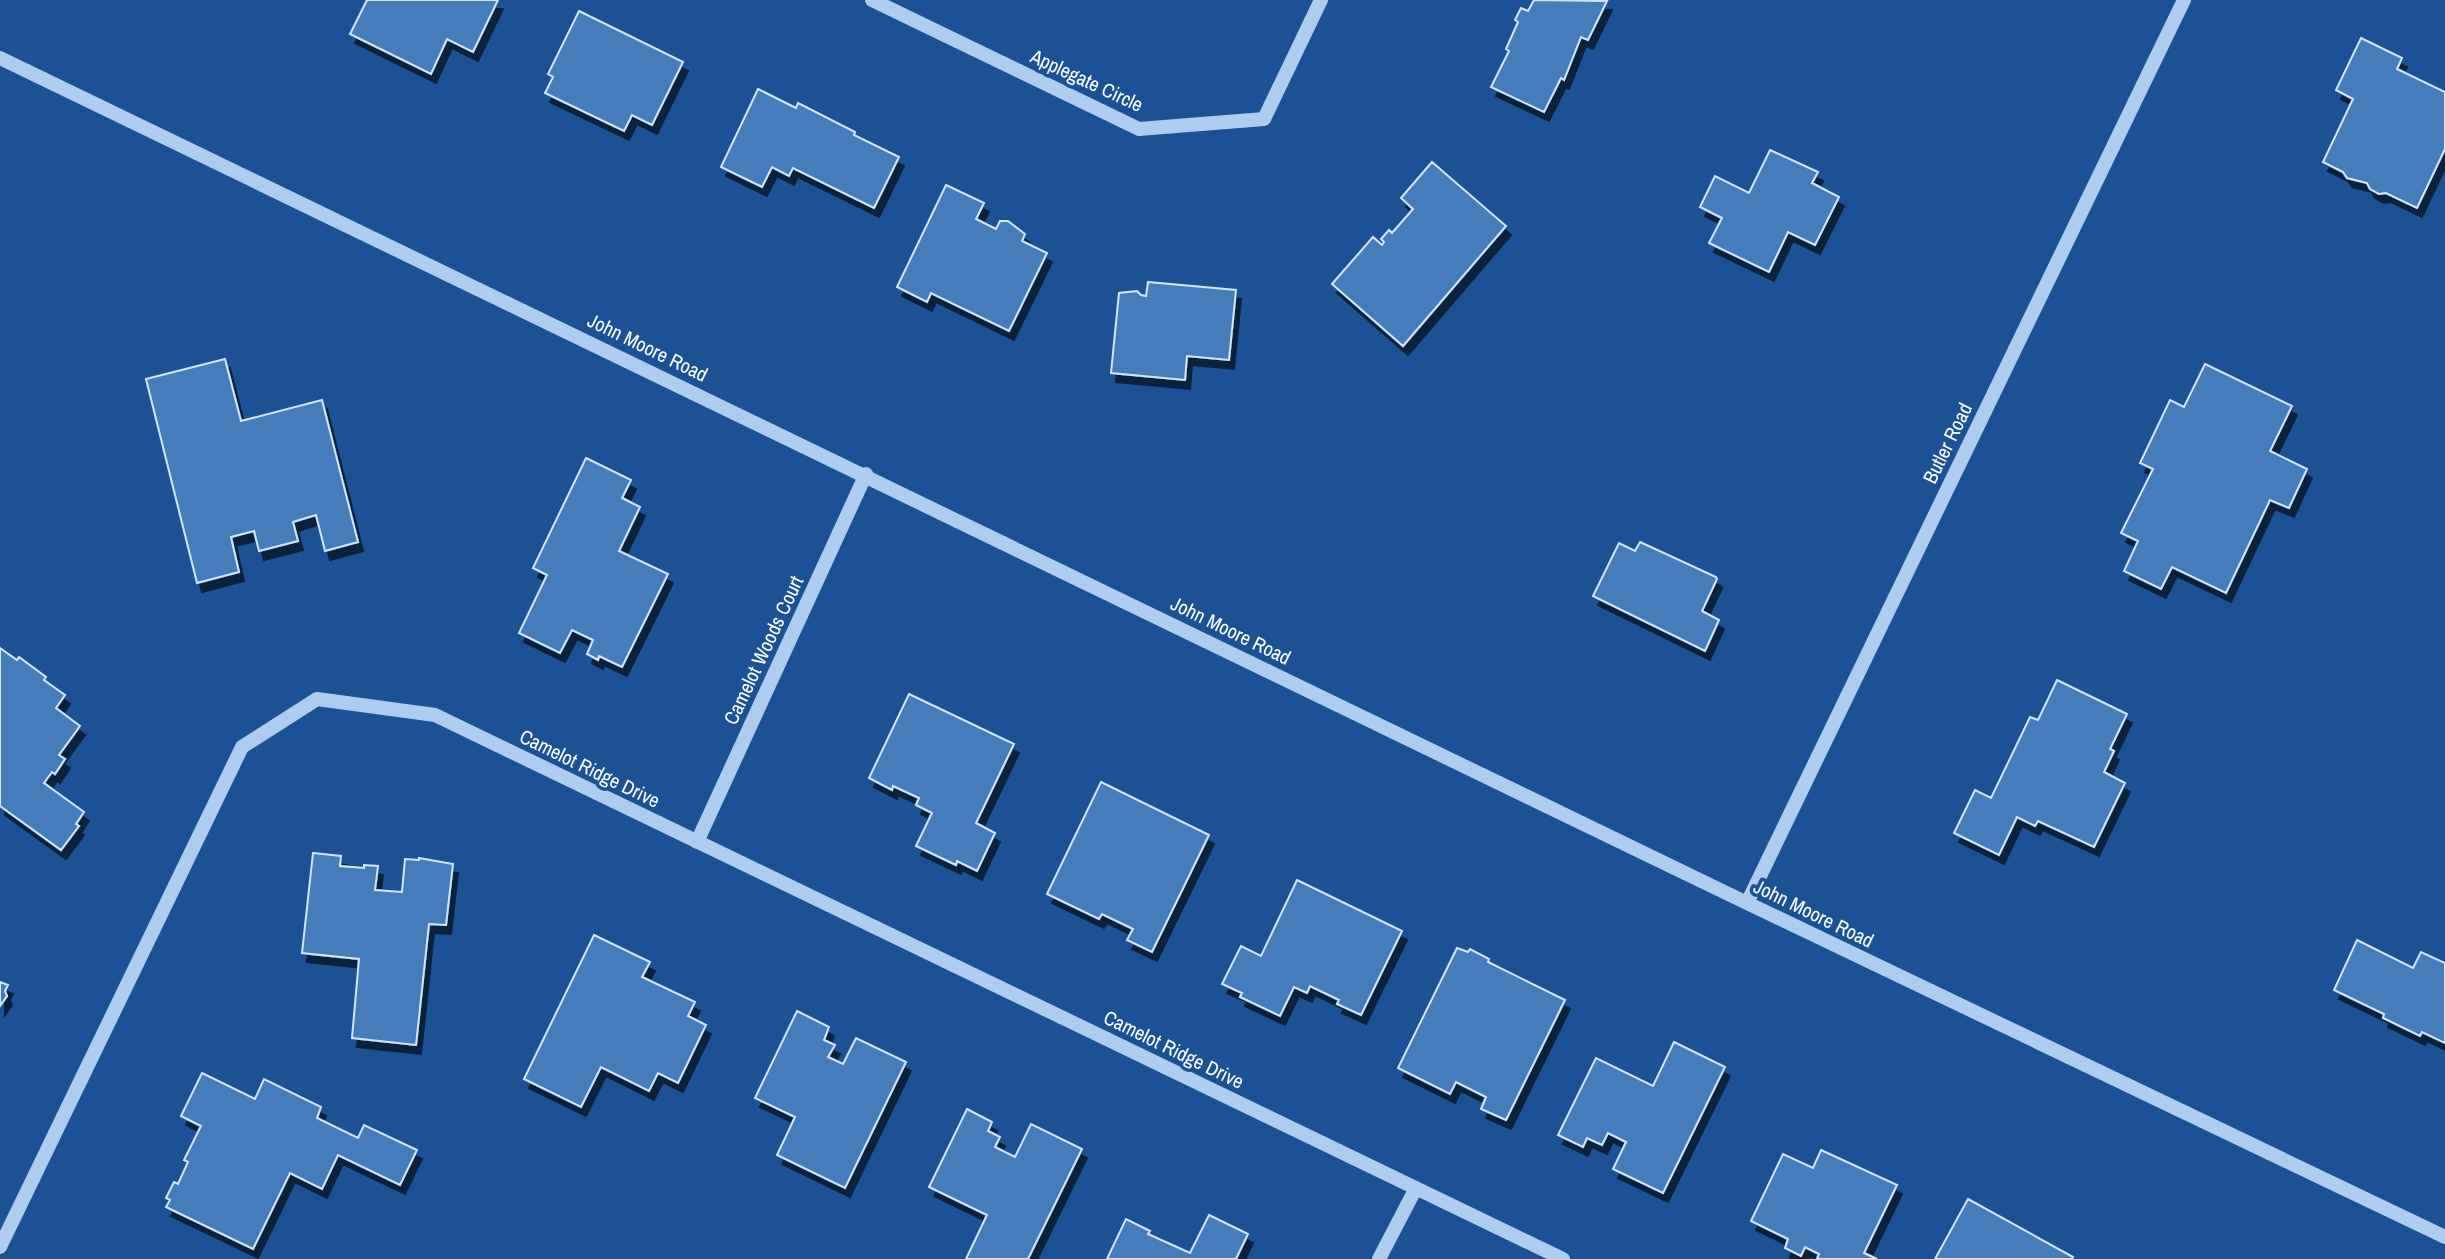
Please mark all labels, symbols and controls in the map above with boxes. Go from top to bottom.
street label: Applegate Circle [1025,42,1148,118]
street label: John Moore Road [583,306,713,388]
street label: Butler Road [1916,398,1978,488]
street label: Camelot Woods Court [717,571,809,729]
street label: John Moore Road [1166,589,1296,671]
street label: Camelot Ridge Drive [515,722,665,814]
street label: John Moore Road [1749,872,1879,954]
street label: Camelot Ridge Drive [1099,1003,1249,1095]

